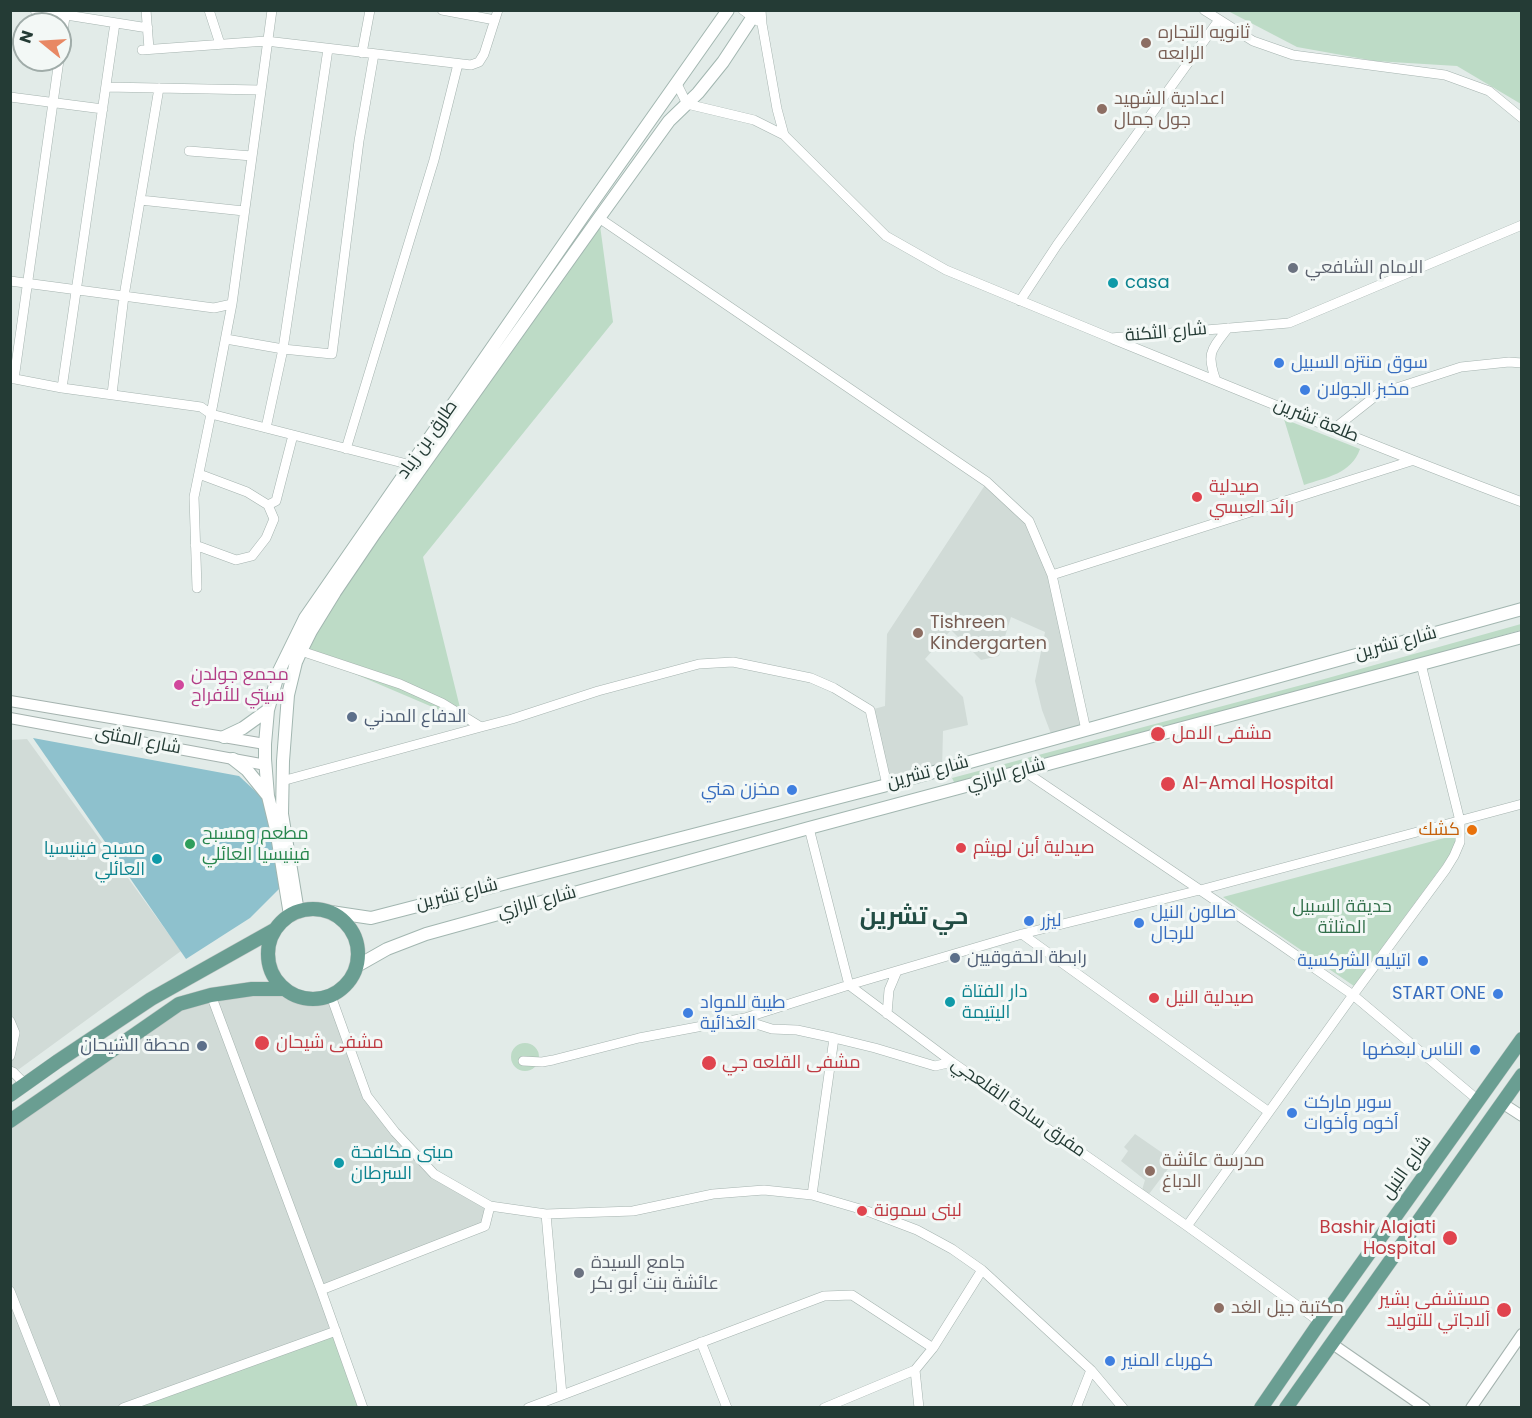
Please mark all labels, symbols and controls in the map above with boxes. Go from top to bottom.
north arrow [12,12,72,72]
place label: ثانويه التجاره الرابعه [1158,22,1250,64]
text: N [14,28,39,46]
marker: ثانويه التجاره الرابعه [1139,36,1153,50]
place label: اعدادية الشهيد جول جمال [1114,88,1225,130]
marker: اعدادية الشهيد جول جمال [1095,102,1109,116]
place label: الامام الشافعي [1305,257,1423,279]
marker: الامام الشافعي [1286,261,1300,275]
place label: casa [1125,272,1170,294]
marker: casa [1106,276,1120,290]
street label: شارع الثكنة [1124,319,1208,347]
place label: سوق منتزه السبيل [1291,352,1428,374]
marker: سوق منتزه السبيل [1272,356,1286,370]
place label: مخبز الجولان [1317,379,1410,401]
marker: مخبز الجولان [1298,383,1312,397]
street label: طلعة تشرين [1270,394,1362,448]
street label: طارق بن زياد [393,397,463,483]
place label: صيدلية رائد العبسي [1209,476,1294,518]
marker: صيدلية رائد العبسي [1190,490,1204,504]
place label: Tishreen Kindergarten [930,612,1047,654]
street label: شارع تشرين [1353,623,1439,665]
marker: Tishreen Kindergarten [911,626,925,640]
place label: مجمع جولدن سيتي للأفراح [191,664,289,706]
marker: مجمع جولدن سيتي للأفراح [172,678,186,692]
place label: الدفاع المدني [364,706,467,728]
marker: الدفاع المدني [345,710,359,724]
street label: شارع المثنى [93,722,183,760]
place label: مشفى الامل [1172,723,1272,745]
marker: مشفى الامل [1149,725,1167,743]
street label: شارع تشرين [885,752,971,794]
street label: شارع الرازي [964,754,1048,796]
place label: Al-Amal Hospital [1182,773,1334,795]
marker: Al-Amal Hospital [1159,775,1177,793]
place label: مخزن هني [701,779,780,801]
marker: مخزن هني [785,783,799,797]
place label: كشك [1419,819,1460,841]
place label: مطعم ومسبح فينيسيا العائلي [202,823,310,866]
marker: كشك [1465,823,1479,837]
marker: مطعم ومسبح فينيسيا العائلي [183,837,197,851]
place label: صيدلية أبن لهيثم [973,837,1094,859]
place label: مسبح فينيسيا العائلي [44,838,145,880]
marker: صيدلية أبن لهيثم [954,841,968,855]
marker: مسبح فينيسيا العائلي [150,852,164,866]
street label: شارع تشرين [414,874,500,916]
street label: شارع الرازي [495,882,579,924]
park label: حديقة السبيل المثلثة [1292,896,1392,938]
place label: صالون النيل للرجال [1151,902,1236,944]
district label: حي تشرين [860,904,968,932]
place label: ليزر [1041,910,1061,932]
marker: ليزر [1022,914,1036,928]
marker: صالون النيل للرجال [1132,916,1146,930]
place label: رابطة الحقوقيين [967,947,1087,969]
place label: اتيليه الشركسية [1297,950,1411,972]
marker: رابطة الحقوقيين [948,951,962,965]
marker: اتيليه الشركسية [1416,954,1430,968]
place label: دار الفتاة اليتيمة [962,981,1027,1024]
place label: START ONE [1392,983,1486,1005]
place label: صيدلية النيل [1166,987,1254,1009]
marker: START ONE [1491,987,1505,1001]
marker: صيدلية النيل [1147,991,1161,1005]
place label: طيبة للمواد الغذائية [700,992,786,1034]
marker: دار الفتاة اليتيمة [943,995,957,1009]
marker: طيبة للمواد الغذائية [681,1006,695,1020]
place label: مشفى شيحان [276,1032,384,1054]
marker: مشفى شيحان [253,1034,271,1052]
place label: محطة الشيحان [80,1035,190,1057]
marker: محطة الشيحان [195,1039,209,1053]
place label: الناس لبعضها [1362,1039,1463,1061]
marker: الناس لبعضها [1468,1043,1482,1057]
place label: مشفى القلعه جي [722,1052,861,1074]
street label: مفرق ساحة القلعجي [947,1053,1089,1163]
marker: مشفى القلعه جي [700,1054,718,1072]
place label: سوبر ماركت أخوه وأخوات [1304,1092,1399,1134]
marker: سوبر ماركت أخوه وأخوات [1285,1106,1299,1120]
street label: شارع النيل [1377,1132,1437,1204]
place label: مبنى مكافحة السرطان [351,1142,454,1184]
place label: مدرسة عائشة الدباغ [1162,1150,1265,1192]
marker: مبنى مكافحة السرطان [332,1156,346,1170]
marker: مدرسة عائشة الدباغ [1143,1164,1157,1178]
place label: لبنى سمونة [874,1200,962,1222]
marker: لبنى سمونة [855,1204,869,1218]
place label: Bashir Alajati Hospital [1320,1217,1436,1260]
marker: Bashir Alajati Hospital [1441,1229,1459,1247]
place label: جامع السيدة عائشة بنت أبو بكر [591,1252,719,1294]
marker: جامع السيدة عائشة بنت أبو بكر [572,1266,586,1280]
place label: مستشفى بشير آلاجاتي للتوليد [1379,1289,1490,1332]
place label: مكتبة جيل الغد [1231,1297,1344,1319]
marker: مكتبة جيل الغد [1212,1301,1226,1315]
marker: مستشفى بشير آلاجاتي للتوليد [1495,1301,1513,1319]
place label: كهرباء المنير [1122,1350,1213,1372]
marker: كهرباء المنير [1103,1354,1117,1368]

